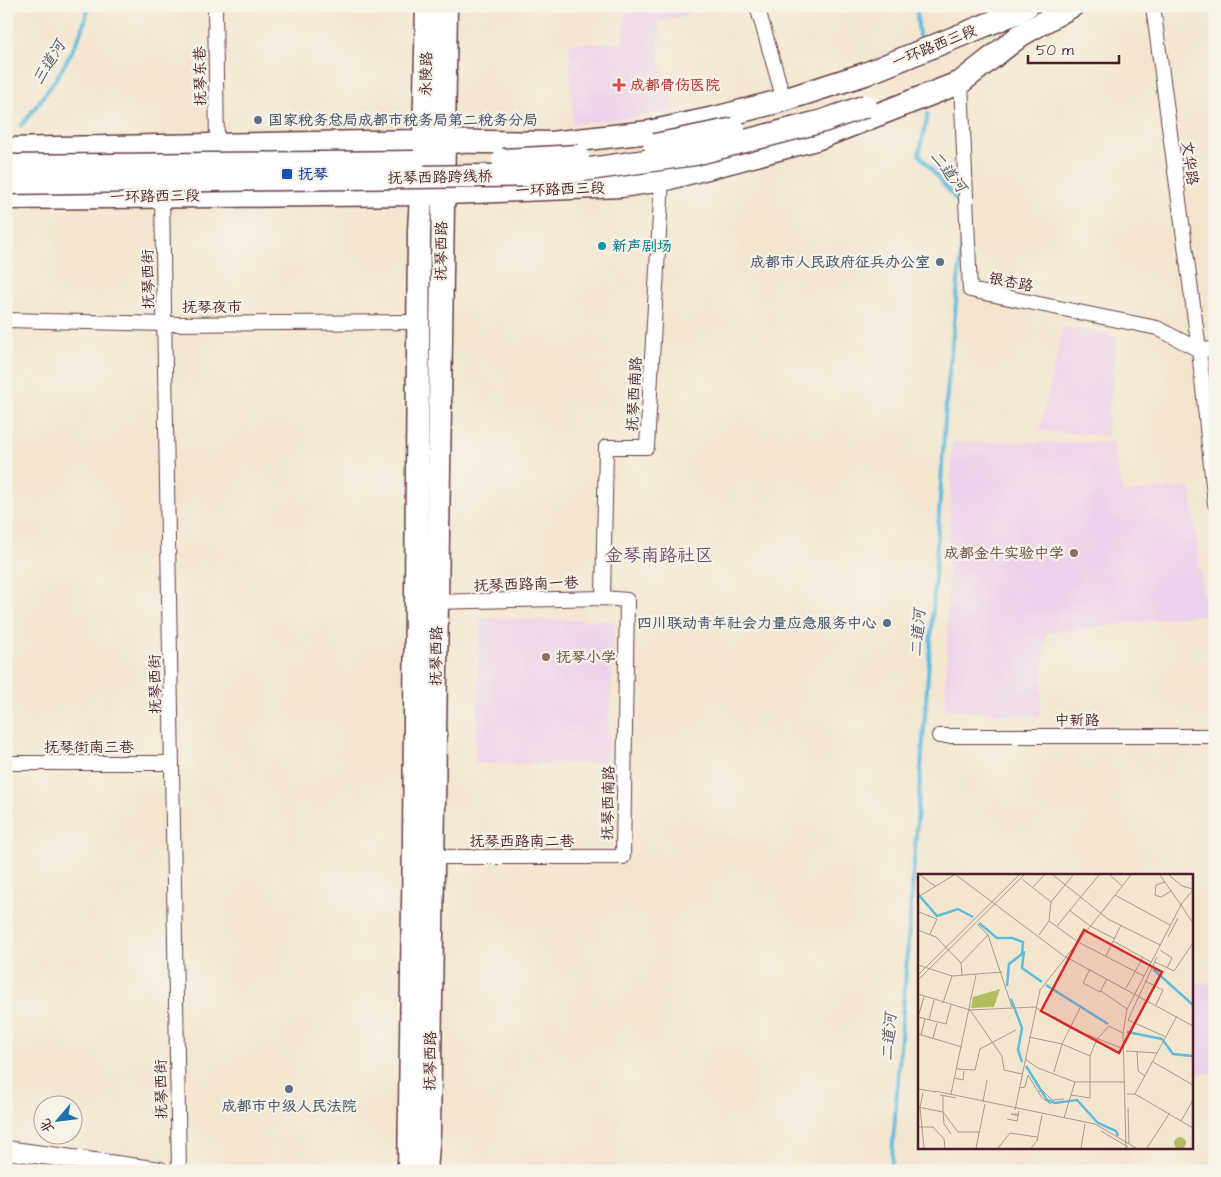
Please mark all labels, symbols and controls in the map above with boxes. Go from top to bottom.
street label: 一环路西三段 [889,20,980,73]
scale bar [1028,32,1120,64]
water label: 三道河 [27,34,72,89]
text: 50 m [1036,40,1074,61]
street label: 抚琴东巷 [189,46,212,106]
street label: 永陵路 [416,51,437,97]
place label: 成都骨伤医院 [630,75,720,96]
marker: 成都骨伤医院 [612,78,626,92]
place label: 国家税务总局成都市税务局第二税务分局 [268,110,538,131]
marker: 国家税务总局成都市税务局第二税务分局 [252,114,264,126]
street label: 文华路 [1176,139,1203,187]
water label: 二道河 [925,146,974,200]
place label: 抚琴 [298,164,328,185]
street label: 抚琴西路跨线桥 [387,166,493,189]
marker: 抚琴 [280,167,294,181]
street label: 一环路西三段 [515,177,605,202]
street label: 一环路西三段 [110,185,200,208]
street label: 抚琴西路 [430,221,453,281]
place label: 新声剧场 [612,236,672,257]
marker: 新声剧场 [596,240,608,252]
street label: 抚琴西街 [137,249,160,309]
place label: 成都市人民政府征兵办公室 [750,252,930,273]
marker: 成都市人民政府征兵办公室 [934,256,946,268]
street label: 银杏路 [987,268,1035,297]
street label: 抚琴夜市 [182,297,242,318]
street label: 抚琴西南路 [622,356,647,432]
district label: 金琴南路社区 [605,543,713,568]
place label: 成都金牛实验中学 [944,543,1064,564]
marker: 成都金牛实验中学 [1068,547,1080,559]
street label: 抚琴西路南一巷 [473,572,579,597]
water label: 二道河 [905,605,931,658]
place label: 四川联动青年社会力量应急服务中心 [637,613,877,634]
marker: 四川联动青年社会力量应急服务中心 [881,617,893,629]
street label: 抚琴西路 [425,626,448,686]
place label: 抚琴小学 [556,647,616,668]
marker: 抚琴小学 [540,651,552,663]
street label: 抚琴西街 [144,654,167,714]
street label: 中新路 [1054,710,1100,731]
street label: 抚琴街南三巷 [44,737,134,758]
street label: 抚琴西南路 [597,765,620,841]
street label: 抚琴西路南二巷 [469,831,575,852]
inset map [918,874,1194,1150]
water label: 二道河 [876,1009,902,1062]
street label: 抚琴西路 [419,1031,442,1091]
street label: 抚琴西街 [150,1059,173,1119]
marker: 成都市中级人民法院 [283,1083,295,1095]
north arrow [32,1094,82,1144]
place label: 成都市中级人民法院 [221,1096,357,1117]
text: 北 [35,1115,60,1137]

